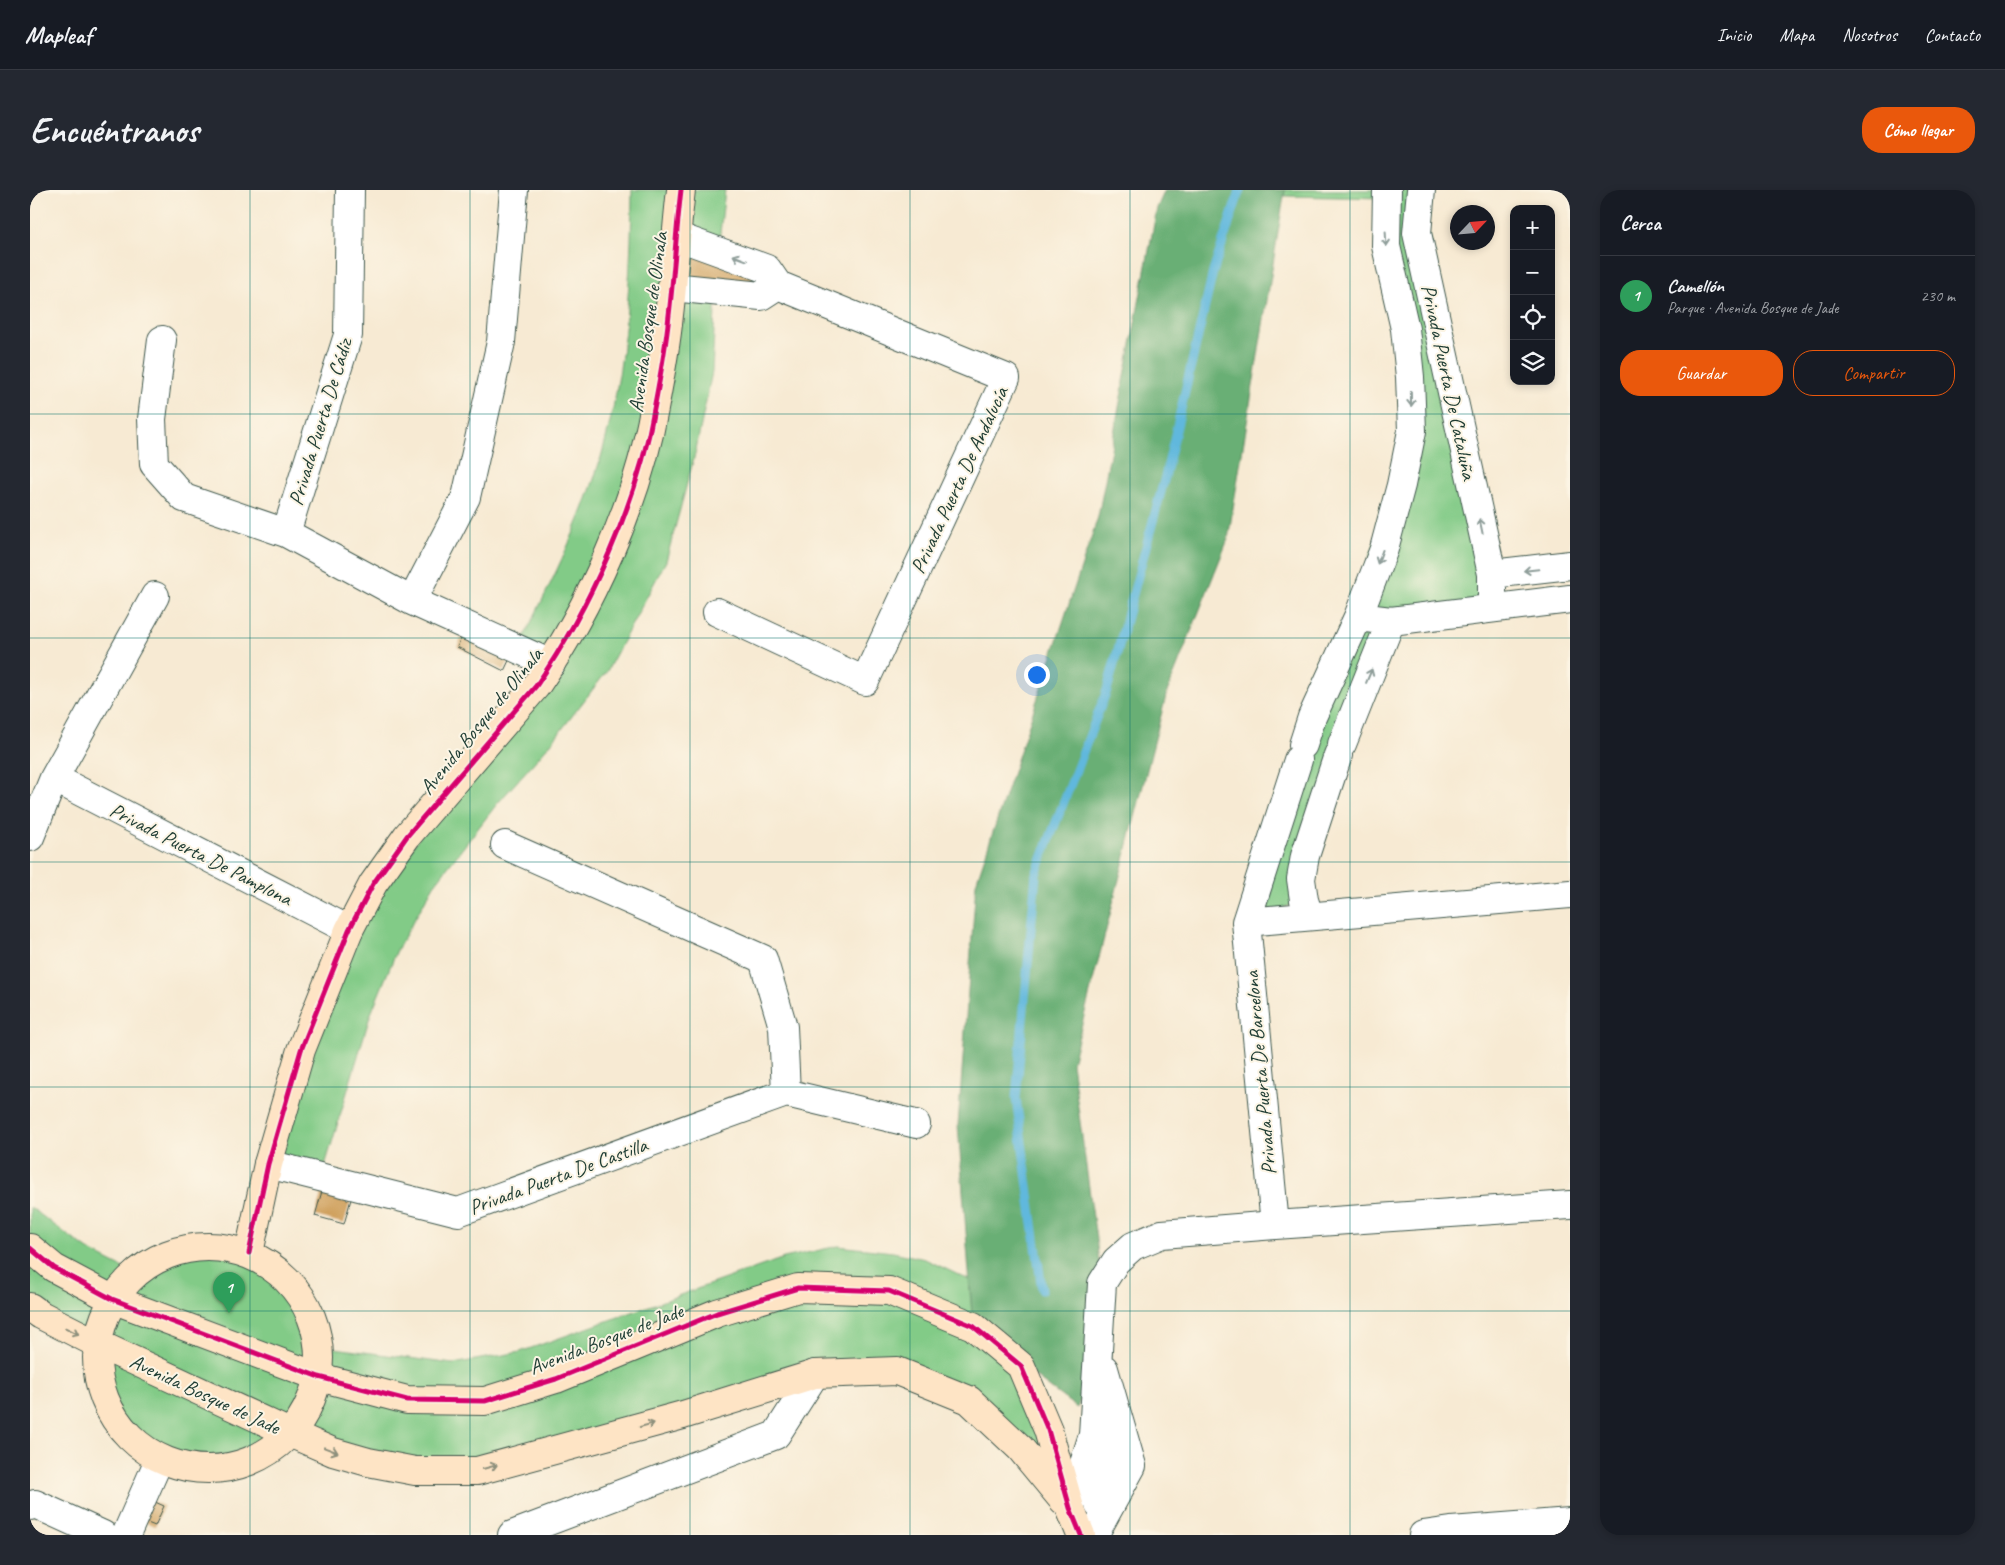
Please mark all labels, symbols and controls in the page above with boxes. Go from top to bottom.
text: Mapleaf [25,20,92,50]
text: Inicio [1717,24,1751,46]
text: Mapa [1779,24,1814,46]
text: Nosotros [1842,24,1897,46]
text: Contacto [1925,24,1980,46]
button: Cómo llegar [1862,107,1975,153]
text: Encuéntranos [30,108,199,153]
north arrow [1450,205,1495,250]
map controls [1510,205,1555,385]
button: + [1510,205,1555,250]
text: Cerca [1620,210,1661,236]
street label: Avenida Bosque de Olinala [622,228,674,414]
one-way arrow [1382,230,1391,246]
button: − [1510,250,1555,295]
one-way arrow [733,253,748,263]
text: Camellón [1667,274,1724,298]
street label: Privada Puerta De Cataluña [1416,282,1483,484]
text: 1 [1632,286,1640,306]
text: 230 m [1921,286,1955,306]
button: locate [1510,295,1555,340]
text: Parque · Avenida Bosque de Jade [1667,298,1838,318]
street label: Privada Puerta De Cádiz [282,333,358,508]
button: layers [1510,340,1555,385]
button: Guardar [1620,350,1783,396]
button: Compartir [1793,350,1955,396]
street label: Privada Puerta De Andalucía [904,381,1014,578]
one-way arrow [1406,390,1416,407]
one-way arrow [1476,519,1485,535]
one-way arrow [1375,549,1384,565]
one-way arrow [1523,565,1539,575]
street label: Avenida Bosque de Olinala [414,641,549,800]
your location [1024,662,1050,688]
one-way arrow [1364,669,1374,684]
street label: Privada Puerta De Pamplona [105,797,298,912]
street label: Privada Puerta De Barcelona [1238,968,1282,1176]
street label: Privada Puerta De Castilla [465,1131,652,1220]
pin: 1 [213,1272,245,1313]
street label: Avenida Bosque de Jade [525,1297,688,1380]
one-way arrow [64,1327,79,1336]
street label: Avenida Bosque de Jade [126,1348,285,1441]
one-way arrow [638,1419,654,1429]
one-way arrow [323,1447,338,1456]
one-way arrow [482,1462,498,1472]

